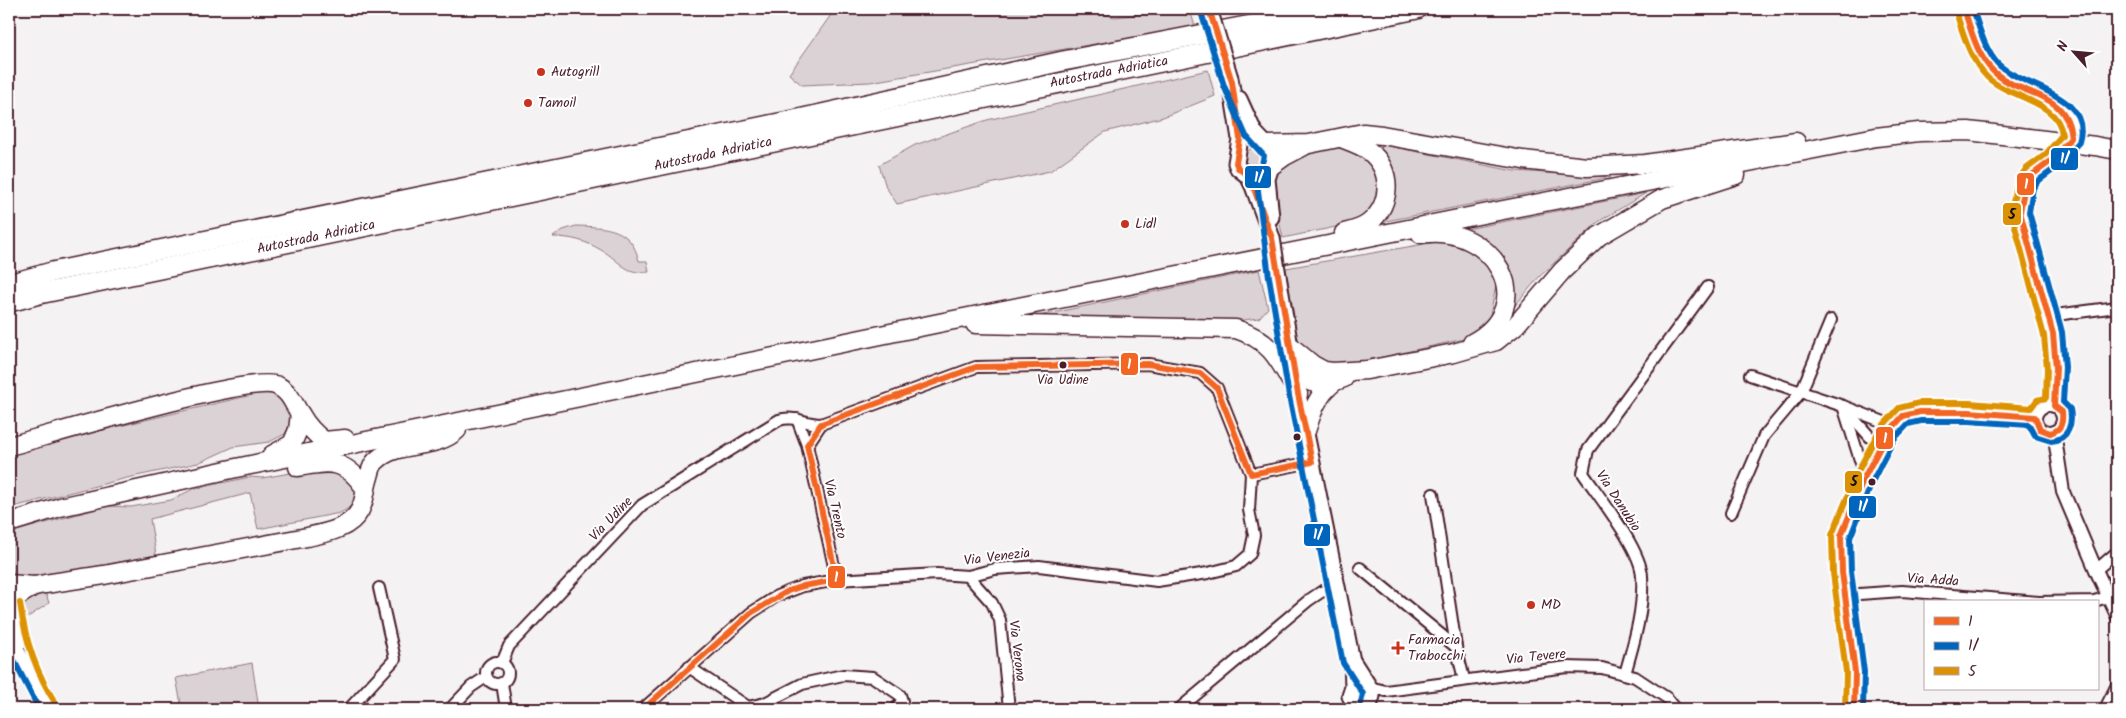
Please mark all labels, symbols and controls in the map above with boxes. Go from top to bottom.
north arrow [2048,28,2098,78]
text: N [2051,37,2075,55]
street label: Autostrada Adriatica [1048,50,1170,94]
place label: Autogrill [551,61,600,83]
marker: Autogrill [535,66,547,78]
place label: Tamoil [538,92,577,114]
marker: Tamoil [522,97,534,109]
street label: Autostrada Adriatica [652,131,774,177]
line badge: 1/ [2050,147,2079,171]
text: 1/ [2060,148,2070,170]
line badge: 1/ [1244,165,1272,189]
text: 1/ [1254,167,1264,189]
line badge: 1 [2016,172,2035,196]
text: 1 [2024,174,2029,196]
line badge: 5 [2002,202,2022,226]
text: 5 [2007,204,2017,226]
place label: Lidl [1135,213,1157,235]
street label: Autostrada Adriatica [255,214,377,260]
marker: Lidl [1119,218,1131,230]
line badge: 1 [1120,352,1139,376]
text: 1 [1127,354,1132,376]
marker: Via Udine [1058,360,1068,370]
place label: Via Udine [1037,370,1089,391]
line badge: 1 [1875,426,1894,450]
text: 1 [1883,428,1888,450]
unlabelled marker [1292,432,1302,442]
street label: Via Danubio [1590,466,1646,536]
line badge: 5 [1844,470,1863,494]
text: 5 [1849,471,1859,493]
street label: Via Trento [817,477,853,541]
unlabelled marker [1867,477,1877,487]
street label: Via Udine [584,491,639,547]
line badge: 1/ [1848,495,1877,519]
text: 1/ [1858,496,1868,518]
line badge: 1/ [1303,523,1331,547]
text: 1/ [1313,524,1323,546]
street label: Via Venezia [963,542,1031,572]
line badge: 1 [827,565,846,589]
text: 1 [834,567,839,589]
street label: Via Adda [1906,567,1960,593]
place label: MD [1541,594,1561,616]
marker: MD [1525,599,1537,611]
legend [1924,600,2098,690]
text: 1 [1968,610,1973,634]
street label: Via Verona [1002,619,1032,683]
place label: Farmacia Trabocchi [1408,629,1464,667]
text: 1/ [1968,634,1980,658]
marker: Farmacia Trabocchi [1392,642,1404,654]
street label: Via Tevere [1505,643,1568,671]
text: 5 [1968,660,1977,684]

